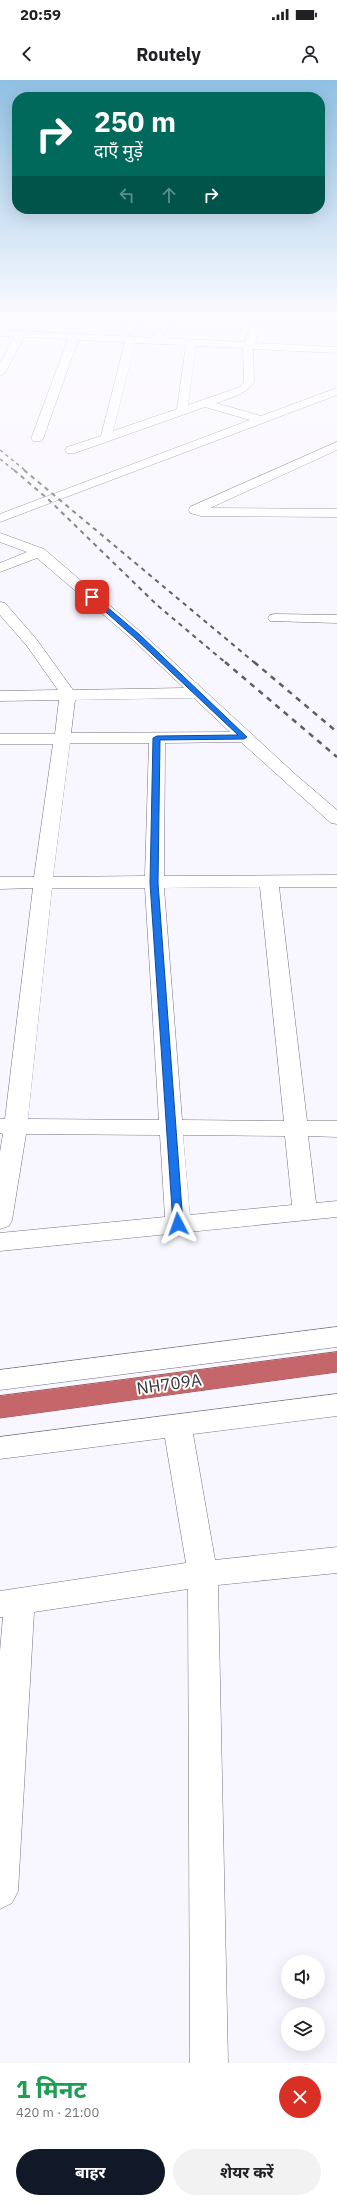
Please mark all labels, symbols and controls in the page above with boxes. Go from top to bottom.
text: 20:59 [20,5,61,24]
icon: back [16,43,38,65]
text: Routely [136,43,201,66]
icon: person [299,43,321,65]
text: 250 m [94,103,176,140]
icon: right [28,108,80,160]
text: दाएँ मुड़ें [94,139,143,162]
icon: left [116,184,138,206]
icon: ahead [158,184,180,206]
icon: right [200,184,222,206]
pin [75,580,109,614]
icon: arrive [81,586,103,608]
position arrow [157,1203,199,1245]
street label: NH709A [135,1369,203,1399]
map controls [281,1955,325,2051]
button: sound [281,1955,325,1999]
button: layers [281,2007,325,2051]
text: 1 मिनट [16,2073,86,2105]
button: close [279,2076,321,2118]
text: 420 m · 21:00 [16,2104,99,2121]
button: बाहर [16,2149,165,2195]
button: शेयर करें [173,2149,321,2195]

